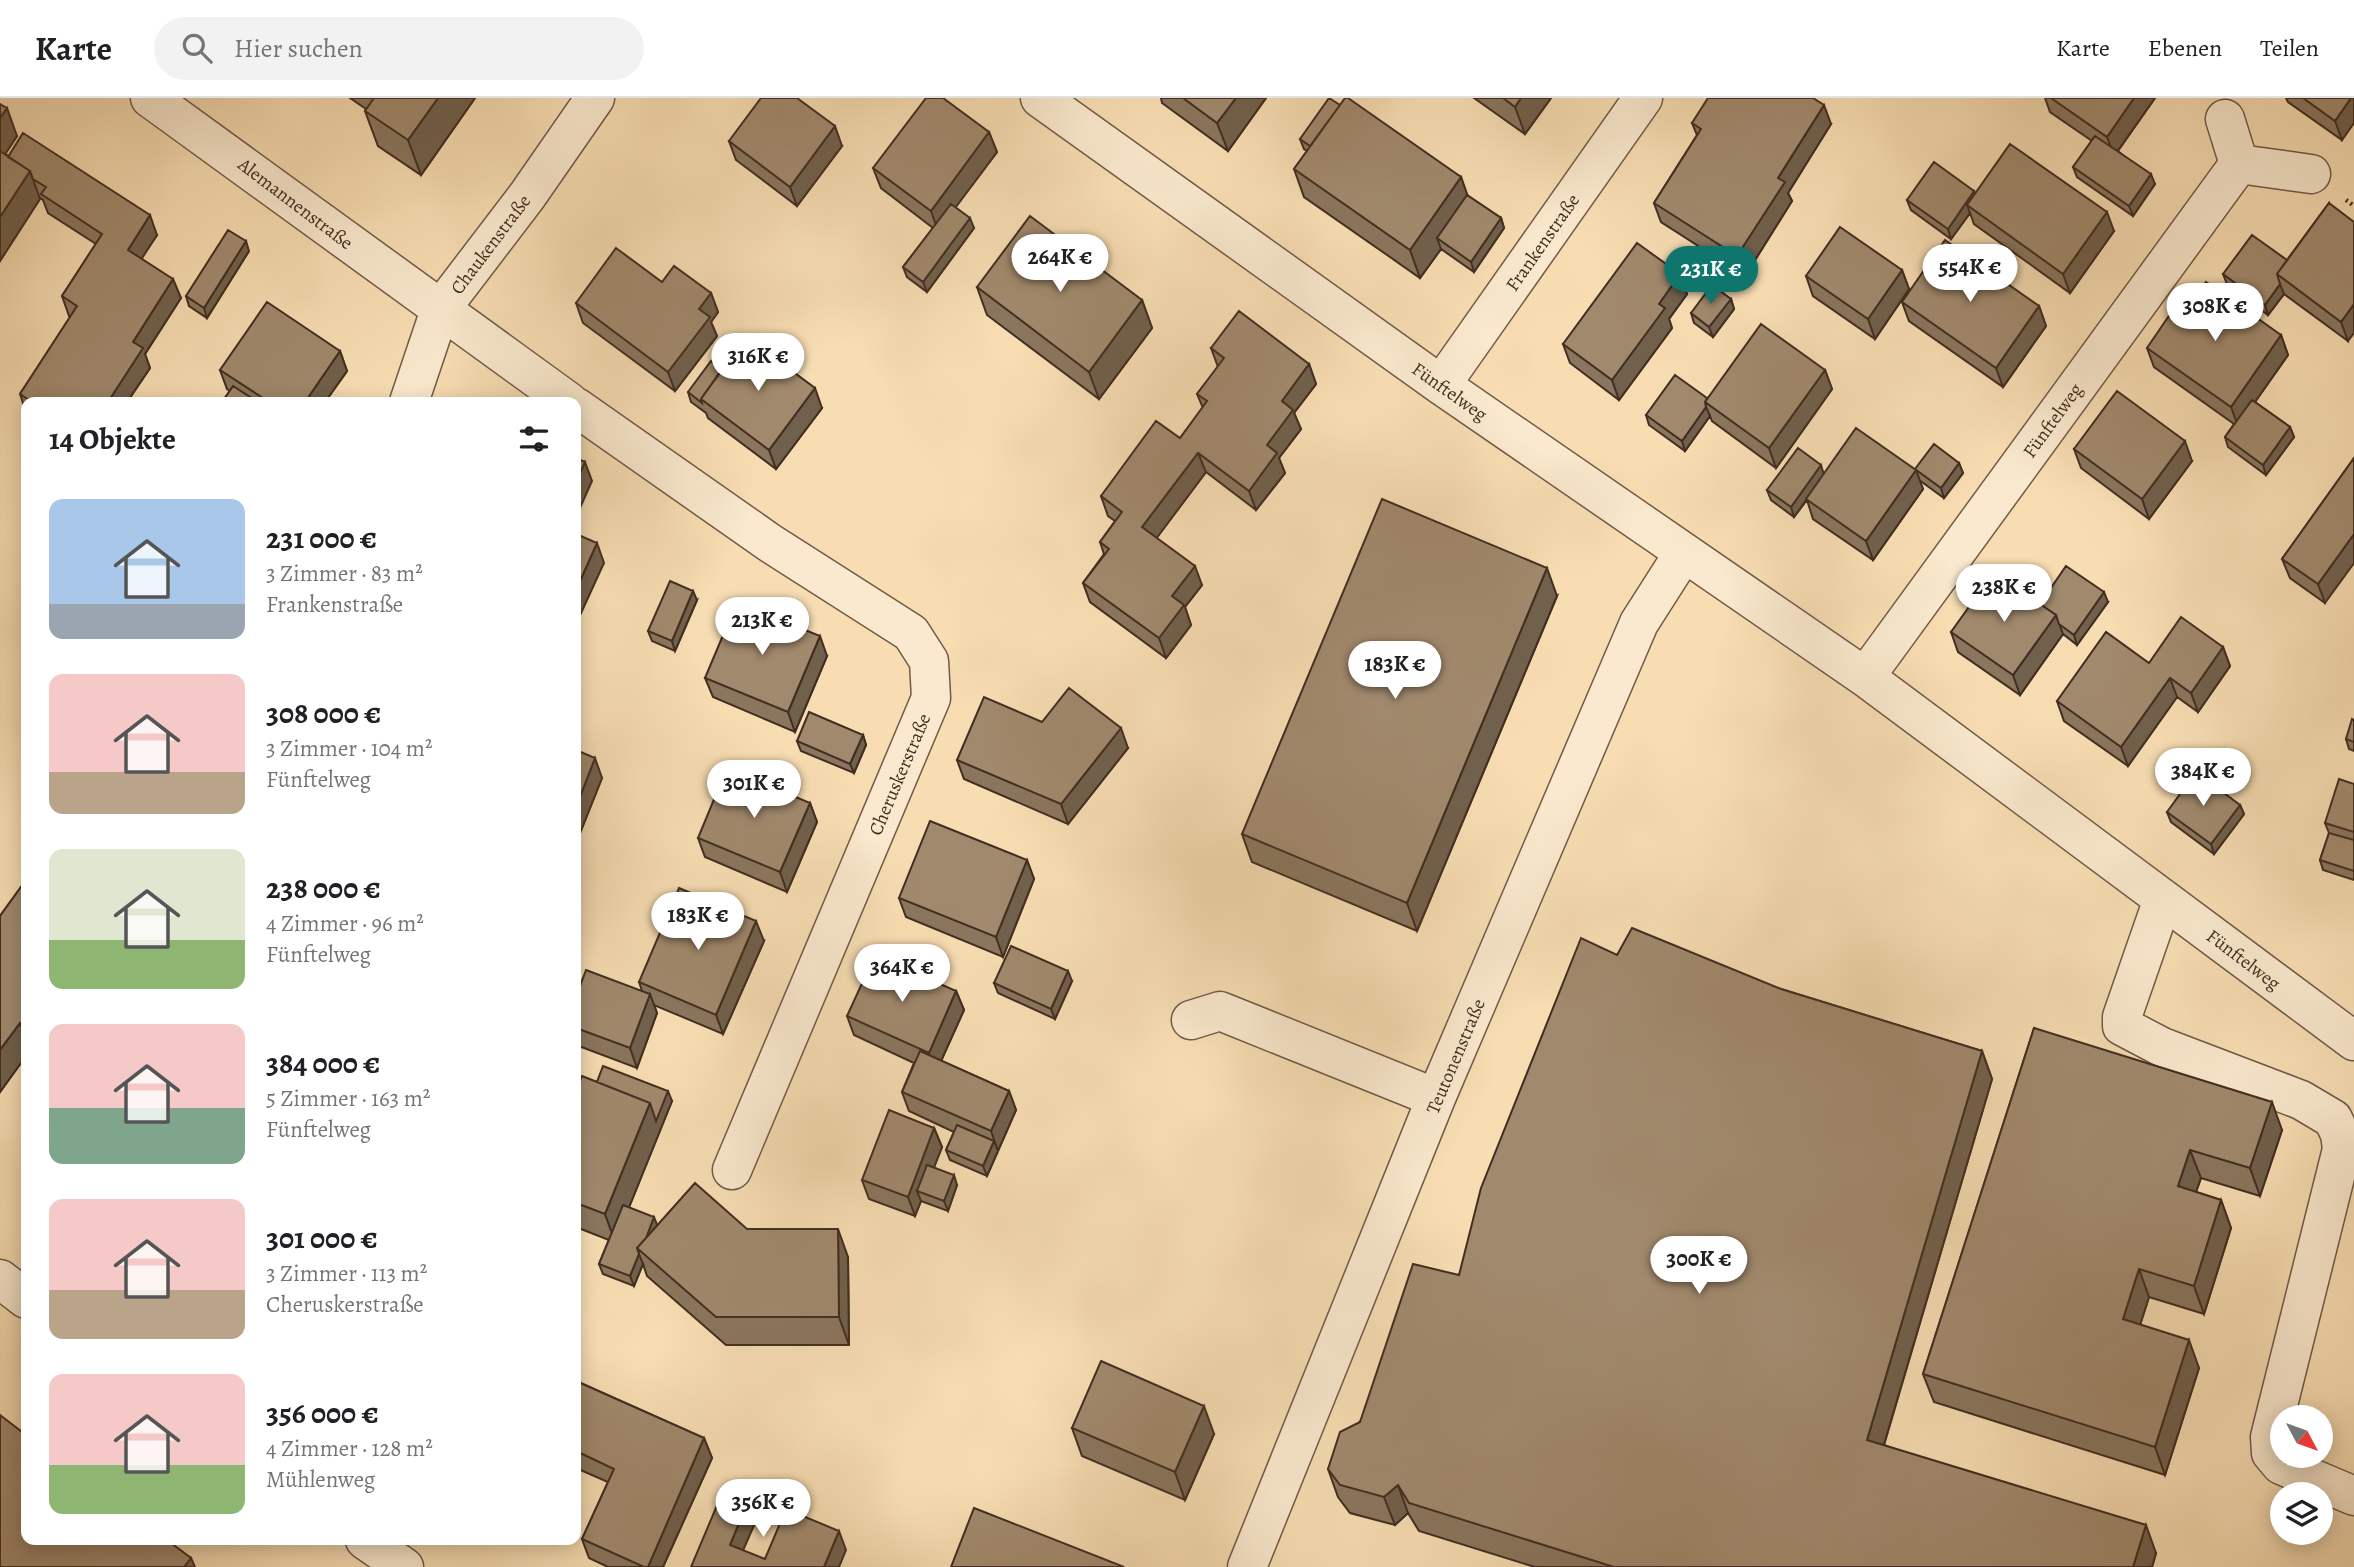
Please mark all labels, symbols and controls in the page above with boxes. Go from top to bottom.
search box [154,17,644,80]
text: Karte [35,26,112,71]
icon: search [178,29,216,67]
text: Hier suchen [234,31,363,66]
text: Karte [2056,32,2110,64]
text: Ebenen [2148,32,2222,64]
text: Teilen [2260,32,2319,64]
street label: Alemannenstraße [232,151,358,256]
street label: Chaukenstraße [445,189,537,300]
street label: Frankenstraße [1500,189,1586,296]
pin: 264K € [1003,234,1117,294]
text: 264K € [1028,241,1092,272]
pin: 554K € [1913,244,2027,304]
pin: 231K € [1654,246,1768,306]
text: 554K € [1939,251,2001,282]
text: 231K € [1680,253,1742,284]
pin: 308K € [2158,284,2272,343]
text: 308K € [2183,290,2247,321]
pin: 316K € [701,334,815,393]
text: 316K € [727,340,789,371]
street label: Fünftelweg [1406,356,1493,428]
street label: Fünftelweg [2017,377,2089,463]
text: 14 Objekte [49,419,176,459]
icon: filters [515,420,553,458]
text: 231 000 € [266,518,377,558]
icon: home [105,527,189,611]
text: 3 Zimmer · 83 m² [266,558,423,589]
pin: 238K € [1947,564,2061,624]
text: 238K € [1972,571,2036,602]
text: Frankenstraße [266,589,403,620]
pin: 213K € [705,598,819,657]
text: 213K € [731,604,793,635]
pin: 183K € [1338,642,1452,701]
text: 183K € [1364,648,1426,679]
text: 308 000 € [266,693,381,733]
icon: home [105,702,189,786]
street label: Cheruskerstraße [863,709,937,839]
text: 3 Zimmer · 104 m² [266,733,433,764]
pin: 384K € [2146,748,2260,808]
text: 384K € [2171,755,2235,786]
pin: 301K € [697,760,811,820]
text: Fünftelweg [266,764,371,795]
text: 301K € [723,767,785,798]
text: 238 000 € [266,868,381,908]
icon: home [105,877,189,961]
pin: 183K € [641,892,755,952]
text: 183K € [667,899,729,930]
text: 4 Zimmer · 96 m² [266,908,424,939]
street label: Fünftelweg [2201,923,2286,997]
text: Fünftelweg [266,939,371,970]
pin: 364K € [845,944,959,1004]
text: 364K € [870,951,934,982]
street label: Teutonenstraße [1420,995,1492,1118]
text: 384 000 € [266,1043,380,1083]
icon: home [105,1052,189,1136]
text: 5 Zimmer · 163 m² [266,1083,430,1114]
text: Fünftelweg [266,1114,371,1145]
text: 301 000 € [266,1218,378,1258]
icon: home [105,1227,189,1311]
pin: 300K € [1642,1236,1756,1296]
text: 300K € [1666,1243,1732,1274]
text: 3 Zimmer · 113 m² [266,1258,427,1289]
text: Cheruskerstraße [266,1289,424,1320]
text: 356 000 € [266,1393,379,1433]
icon: home [105,1402,189,1486]
north arrow [2270,1405,2333,1468]
map controls [2270,1405,2333,1545]
text: 4 Zimmer · 128 m² [266,1433,433,1464]
text: Mühlenweg [266,1464,375,1495]
pin: 356K € [706,1480,820,1539]
button: layers [2270,1482,2333,1545]
text: 356K € [732,1486,794,1517]

